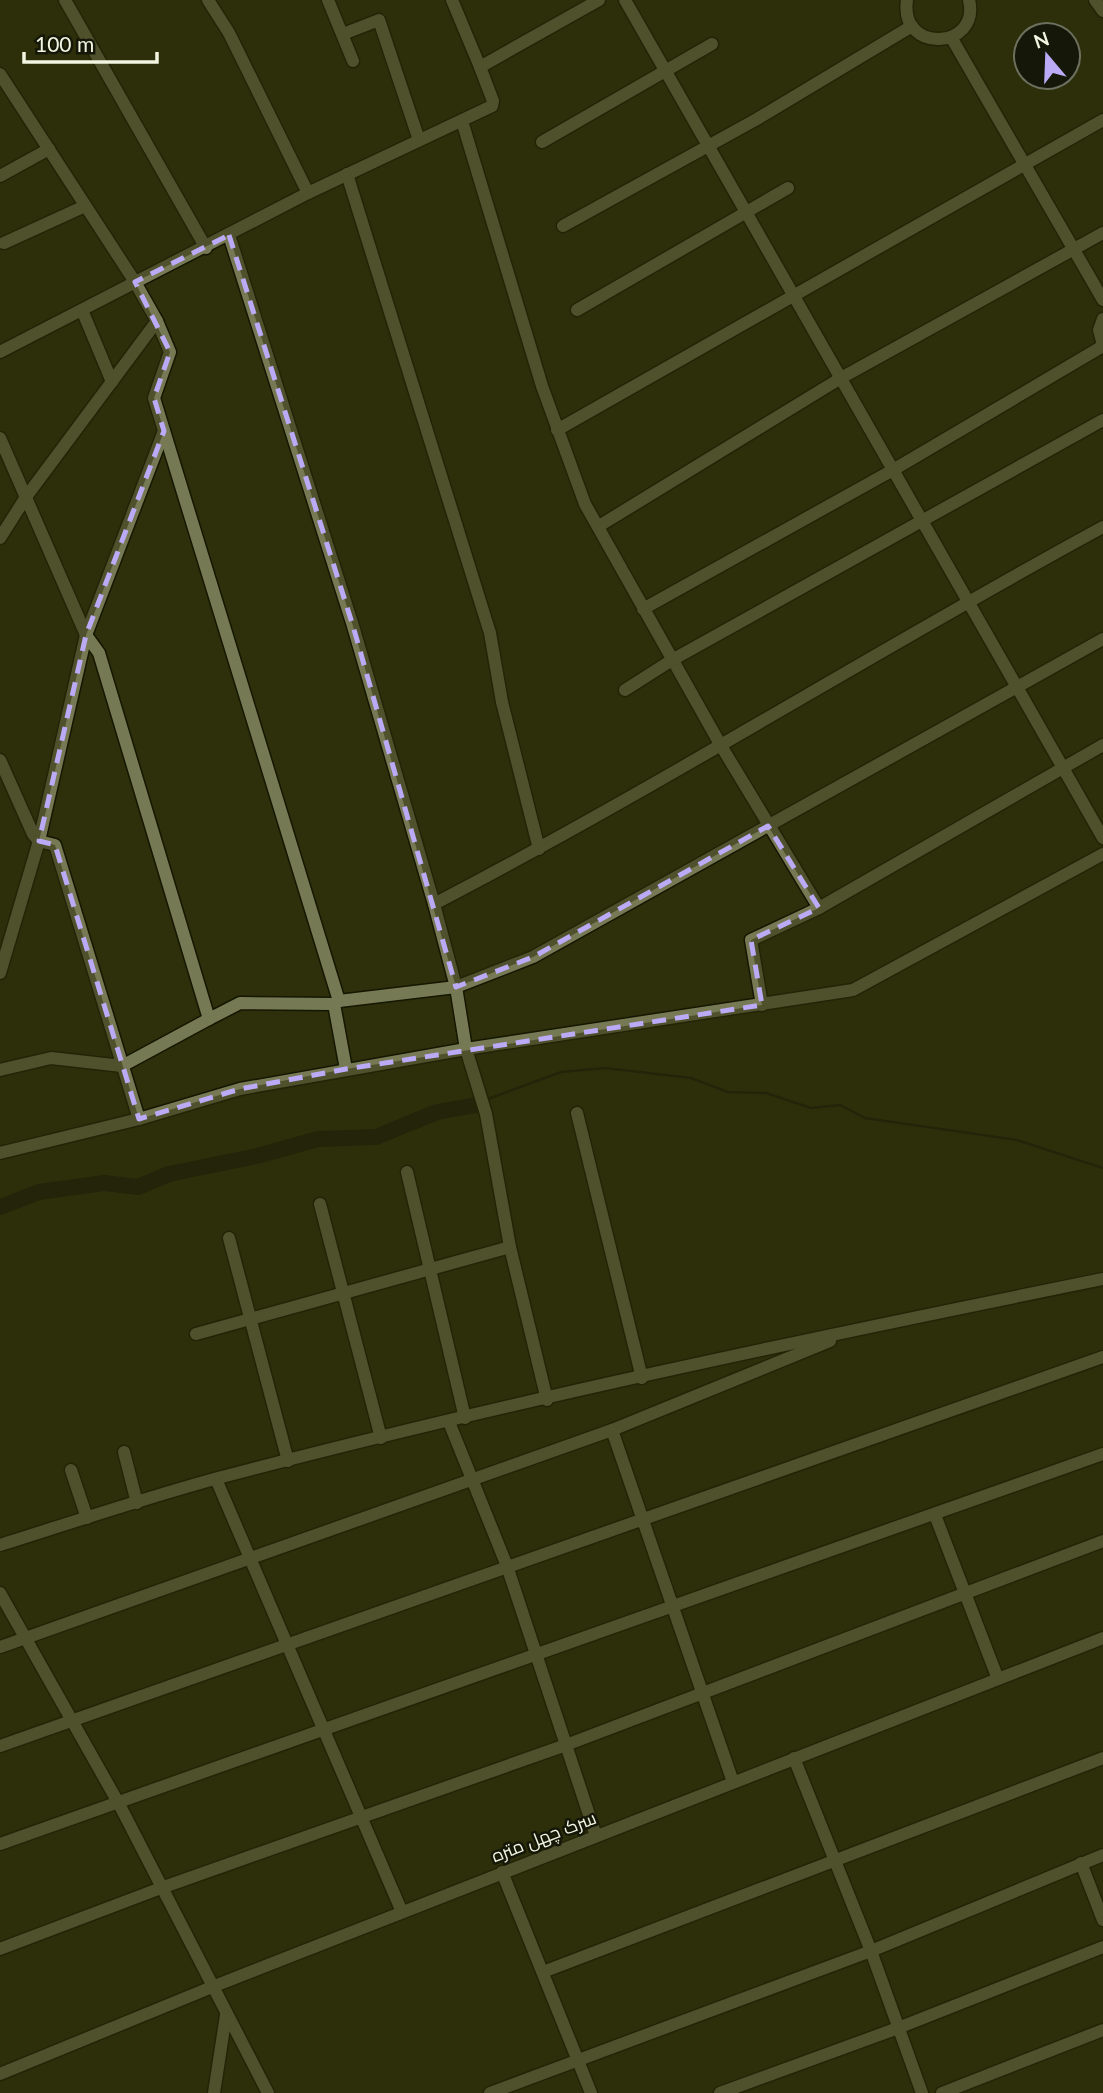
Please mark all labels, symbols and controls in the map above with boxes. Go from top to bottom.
scale bar [24,21,158,65]
north arrow [1012,21,1082,91]
text: N [1031,26,1052,53]
text: 100 m [35,31,94,56]
street label: سرک چهل متره [488,1806,600,1868]

